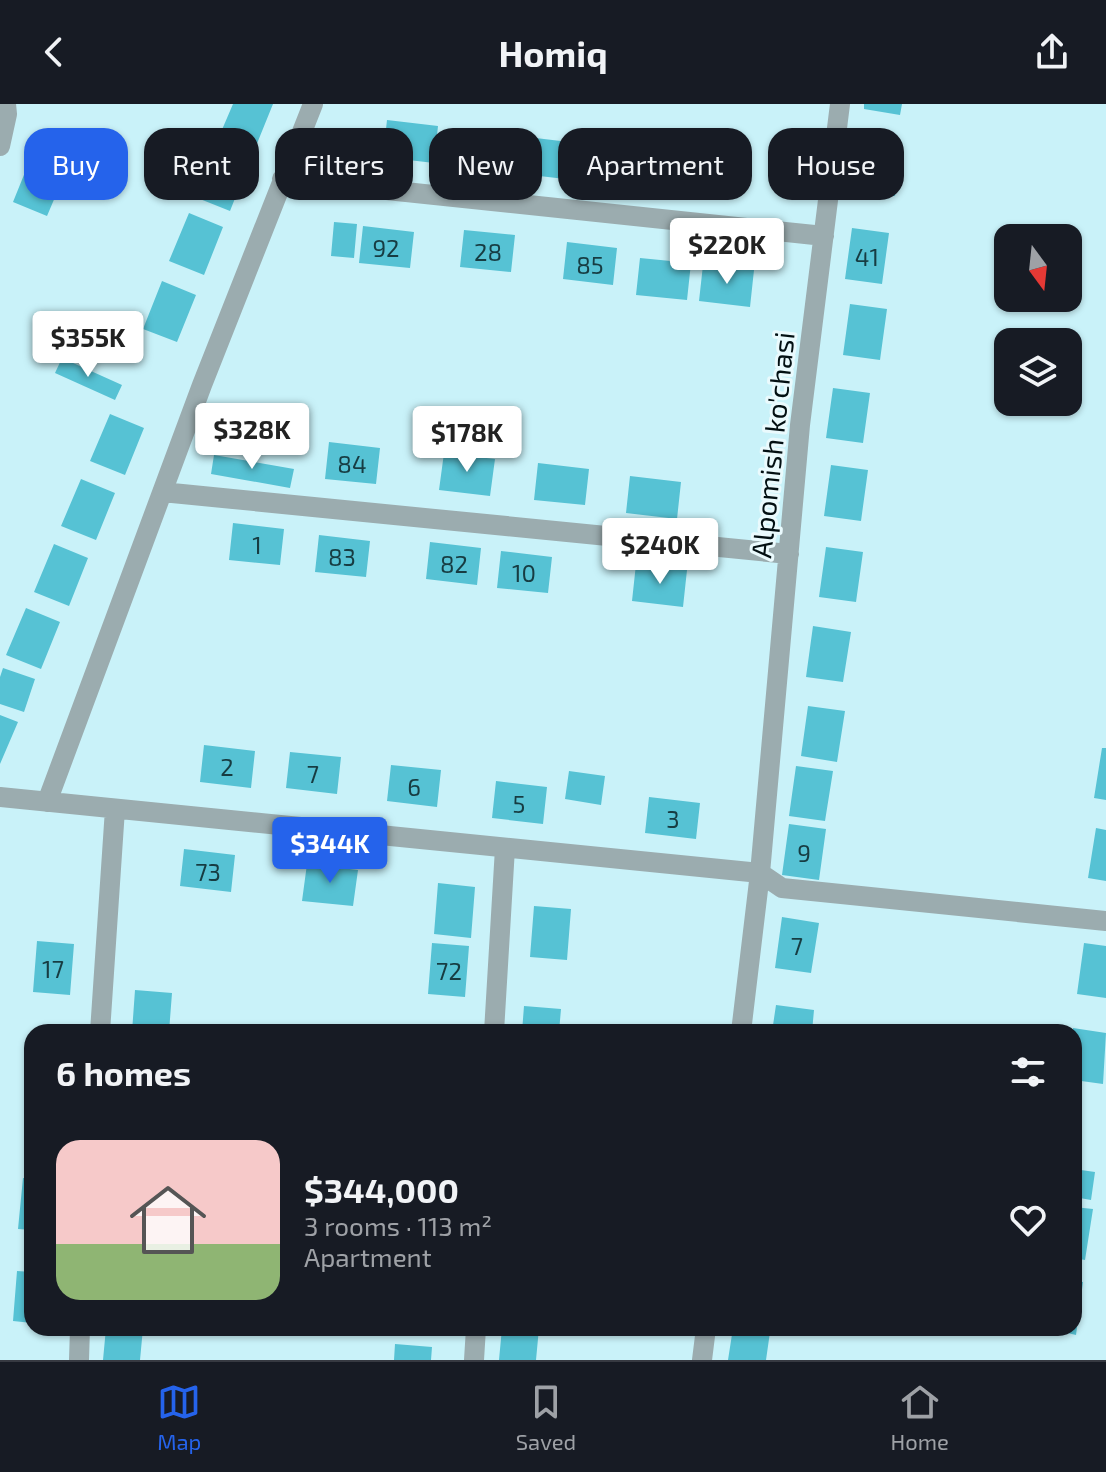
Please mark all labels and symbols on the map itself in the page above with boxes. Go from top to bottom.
pin: $220K [671,218,783,286]
north arrow [994,224,1082,312]
house number: 92 [372,233,400,262]
house number: 28 [474,237,502,266]
house number: 41 [855,242,879,271]
house number: 85 [576,250,604,279]
pin: $355K [32,311,144,379]
street label: Alpomish ko'chasi [743,330,801,560]
pin: $328K [196,403,308,471]
pin: $178K [411,406,523,474]
house number: 84 [337,449,367,478]
pin: $240K [604,518,716,586]
house number: 1 [252,530,262,559]
house number: 83 [328,542,356,571]
house number: 82 [440,549,468,578]
house number: 10 [512,558,536,587]
house number: 2 [220,752,234,781]
house number: 7 [307,759,319,788]
house number: 6 [407,772,421,801]
house number: 5 [513,789,525,818]
house number: 3 [666,804,680,833]
pin: $344K [274,817,386,885]
house number: 9 [797,838,811,867]
house number: 73 [195,857,221,886]
house number: 7 [791,931,803,960]
house number: 17 [42,954,64,983]
house number: 72 [436,956,462,985]

